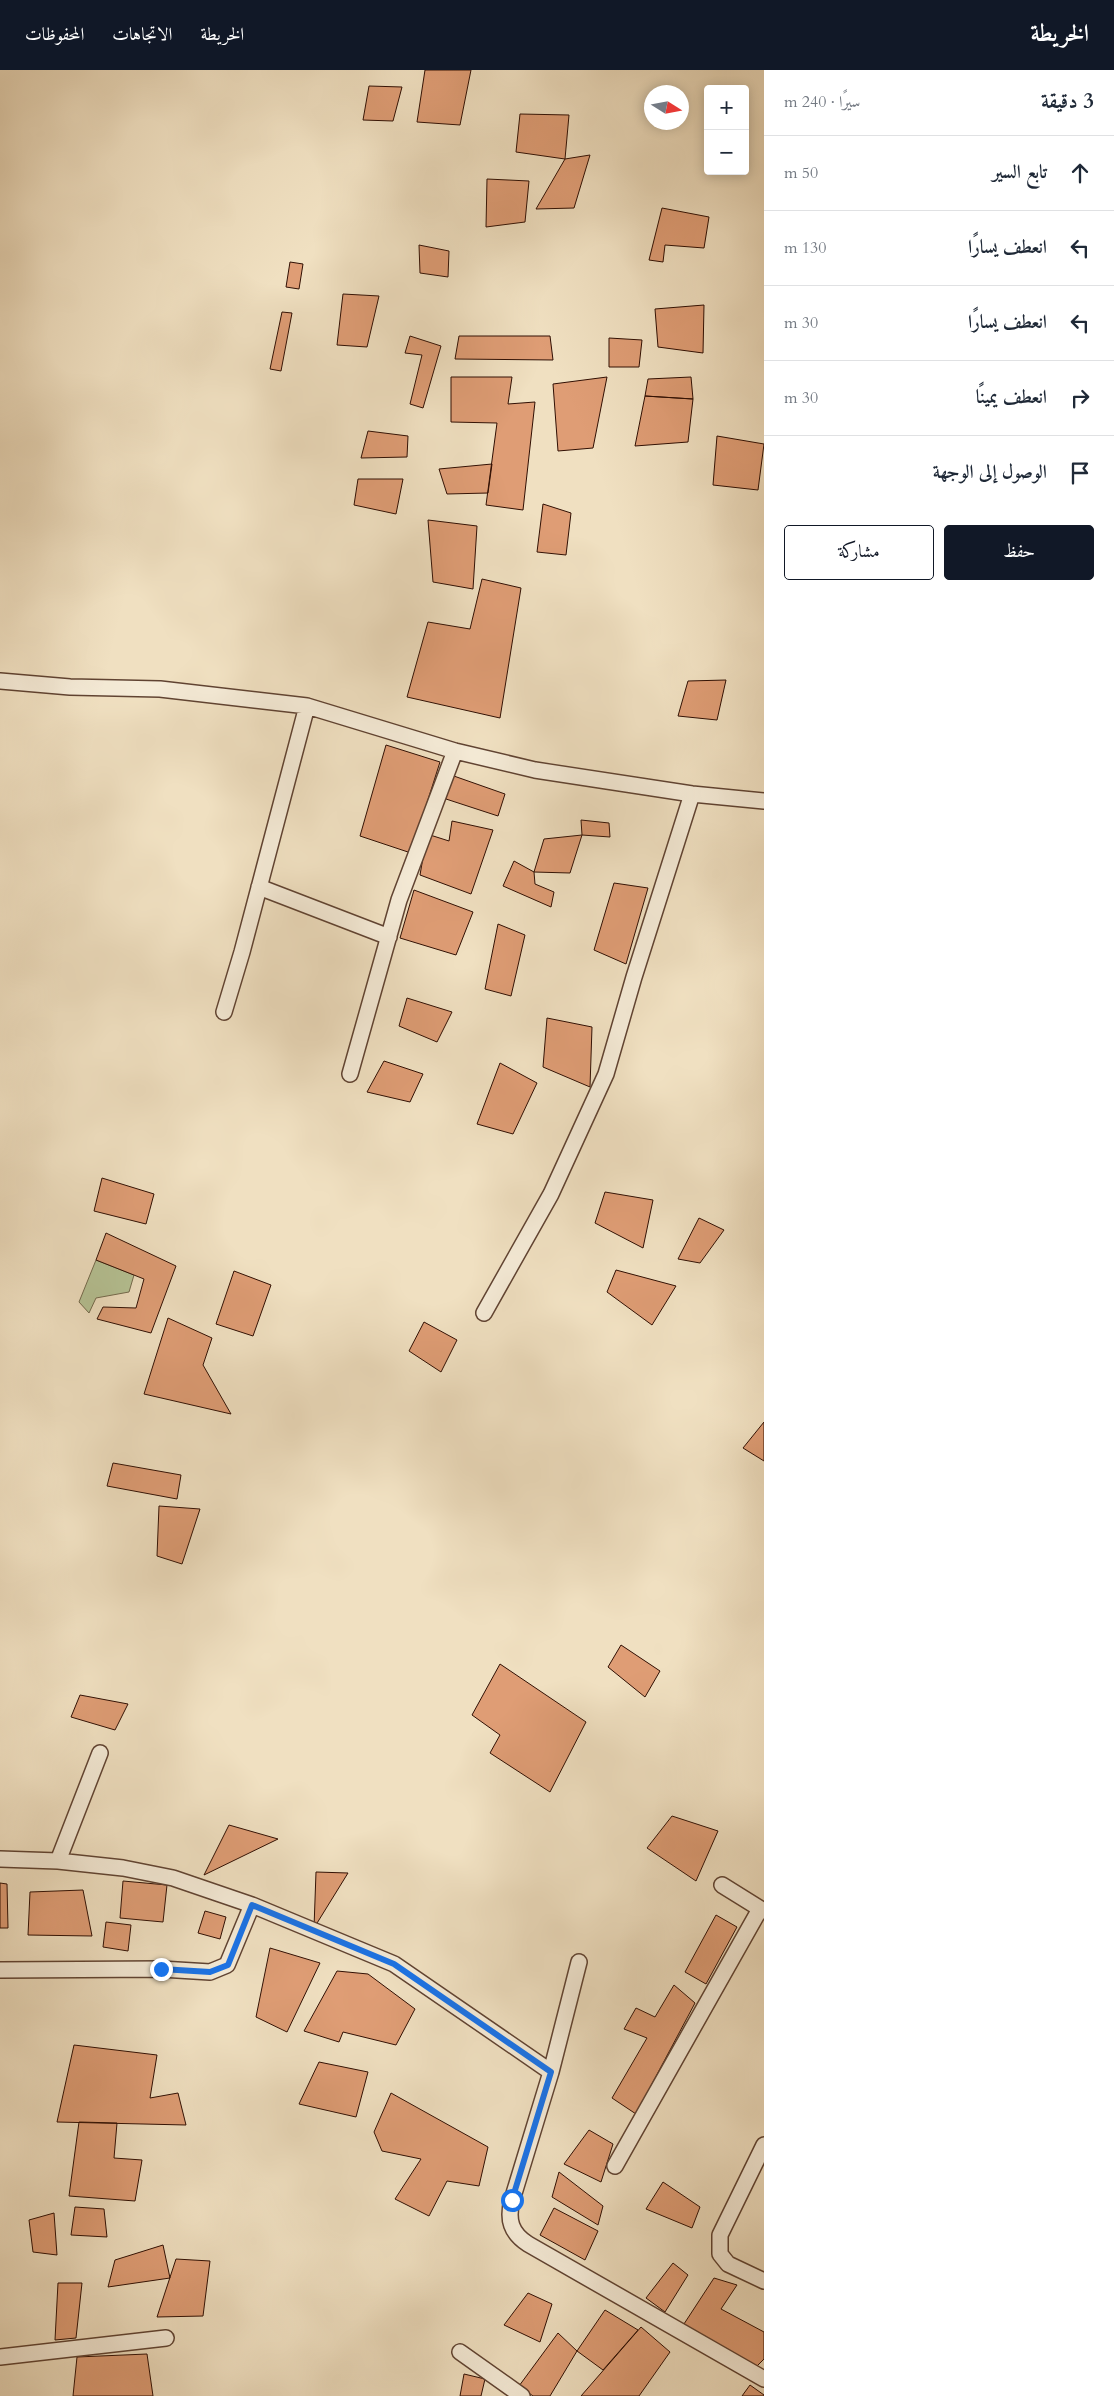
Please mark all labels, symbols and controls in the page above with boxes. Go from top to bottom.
text: الخريطة [1031,17,1089,50]
text: المحفوظات [25,22,84,47]
text: الاتجاهات [112,22,172,47]
text: الخريطة [200,22,244,47]
north arrow [644,85,689,130]
map controls [704,85,749,175]
button: + [704,85,749,130]
text: 3 دقيقة [1041,87,1094,116]
text: سيرًا · 240 m [784,91,860,113]
button: − [704,130,749,175]
text: تابع السير [992,159,1047,185]
icon: ahead [1066,159,1094,187]
text: 50 m [784,162,818,184]
text: انعطف يسارًا [968,234,1047,260]
icon: left [1066,234,1094,262]
text: 130 m [784,237,826,259]
text: انعطف يسارًا [968,309,1047,335]
icon: left [1066,309,1094,337]
text: 30 m [784,312,818,334]
text: انعطف يمينًا [976,384,1047,410]
icon: right [1066,384,1094,412]
text: 30 m [784,387,818,409]
text: الوصول إلى الوجهة [933,459,1047,485]
icon: arrive [1066,459,1094,487]
button: مشاركة [784,525,934,580]
button: حفظ [944,525,1094,580]
route end [150,1958,173,1981]
route start [501,2189,524,2212]

